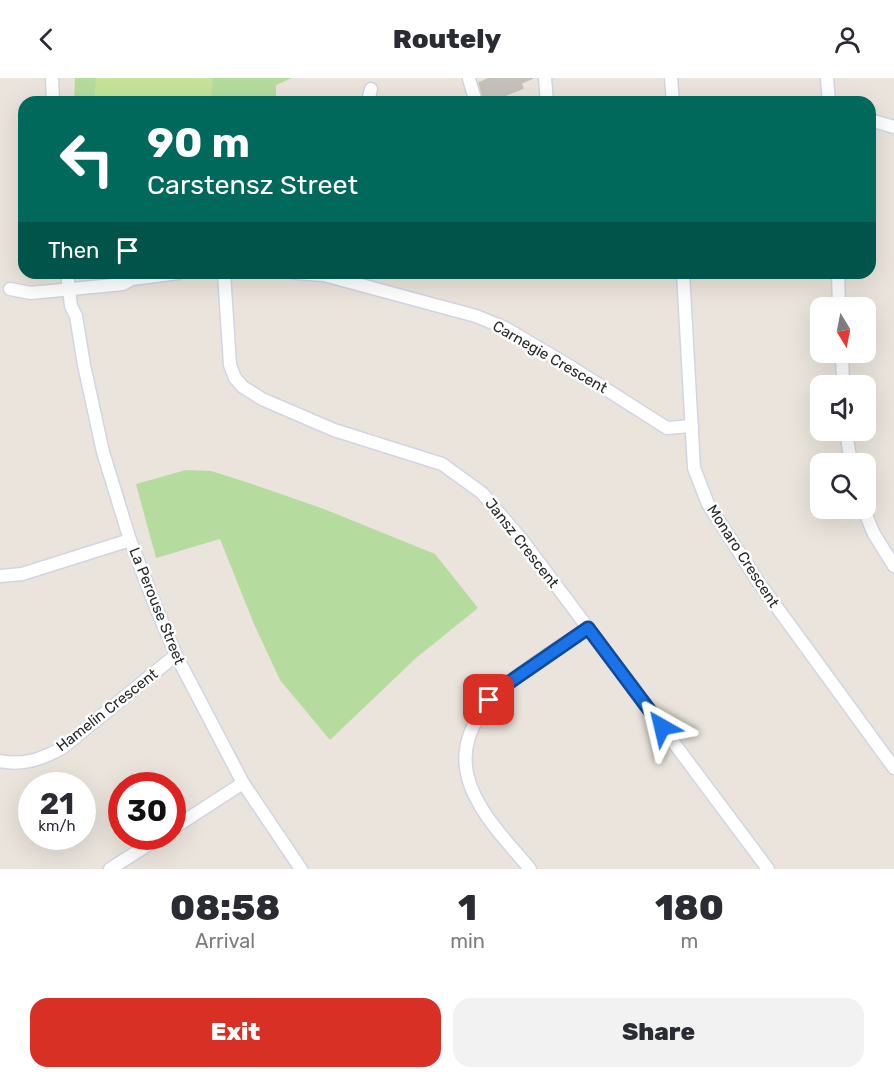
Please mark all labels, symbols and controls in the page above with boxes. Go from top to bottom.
icon: back [30,23,63,56]
text: Routely [393,23,501,55]
icon: person [831,23,864,56]
text: 90 m [147,118,250,168]
icon: left [48,120,126,198]
text: Carstensz Street [147,169,358,201]
icon: arrive [111,234,144,267]
text: Then [48,237,99,264]
north arrow [810,297,876,363]
map controls [810,297,876,519]
street label: Carnegie Crescent [490,317,611,397]
button: sound [810,375,876,441]
button: search [810,453,876,519]
street label: Jansz Crescent [481,495,563,592]
street label: Monaro Crescent [703,501,783,611]
street label: La Perouse Street [125,545,189,667]
street label: Hamelin Crescent [53,665,161,755]
pin [463,674,514,725]
icon: arrive [472,683,505,716]
position arrow [630,695,694,759]
speed limit sign: 30 [108,772,186,850]
text: 21 [40,786,74,822]
text: km/h [38,817,76,835]
text: 08:58 [170,886,280,929]
text: 1 [458,886,477,929]
text: 180 [655,886,724,929]
text: Arrival [195,929,255,953]
text: min [450,929,485,953]
text: m [681,929,698,953]
button: Exit [30,998,441,1067]
button: Share [453,998,864,1067]

